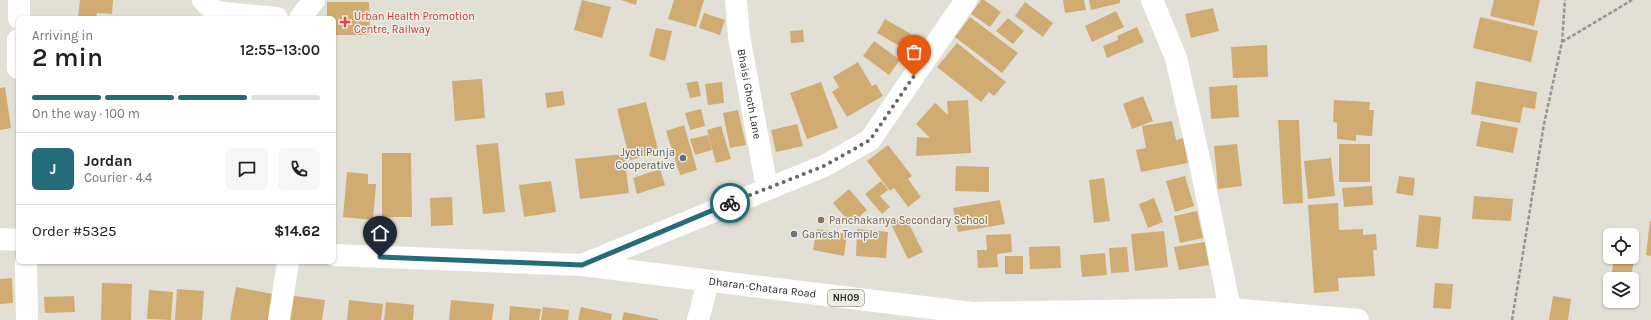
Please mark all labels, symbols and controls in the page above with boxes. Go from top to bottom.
place label: Urban Health Promotion Centre, Railway [354,10,475,36]
marker: Urban Health Promotion Centre, Railway [339,16,351,28]
text: Arriving in [32,28,93,43]
pin [897,35,931,76]
text: 12:55–13:00 [240,41,320,59]
icon: bag [903,41,925,63]
text: 2 min [32,42,103,73]
street label: Bhaisi Ghoth Lane [735,48,764,140]
text: On the way · 100 m [32,106,140,121]
place label: Jyoti Punja Cooperative [616,146,675,172]
button: chat [226,148,268,190]
button: phone [278,148,320,190]
text: Jordan [84,152,132,170]
marker: Jyoti Punja Cooperative [678,153,688,163]
text: J [50,160,56,178]
text: Courier · 4.4 [84,170,152,185]
courier [710,183,750,223]
icon: bike [719,192,741,214]
place label: Panchakanya Secondary School [829,214,988,227]
marker: Panchakanya Secondary School [816,215,826,225]
pin [363,216,397,257]
text: Order #5325 [32,222,117,240]
text: $14.62 [274,222,320,240]
icon: home [369,222,391,244]
place label: Ganesh Temple [802,228,879,241]
map controls [1603,228,1639,308]
button: locate [1603,228,1639,264]
marker: Ganesh Temple [789,229,799,239]
button: layers [1603,272,1639,308]
street label: Dharan-Chatara Road [708,274,817,300]
road number: NH09 [828,290,864,306]

